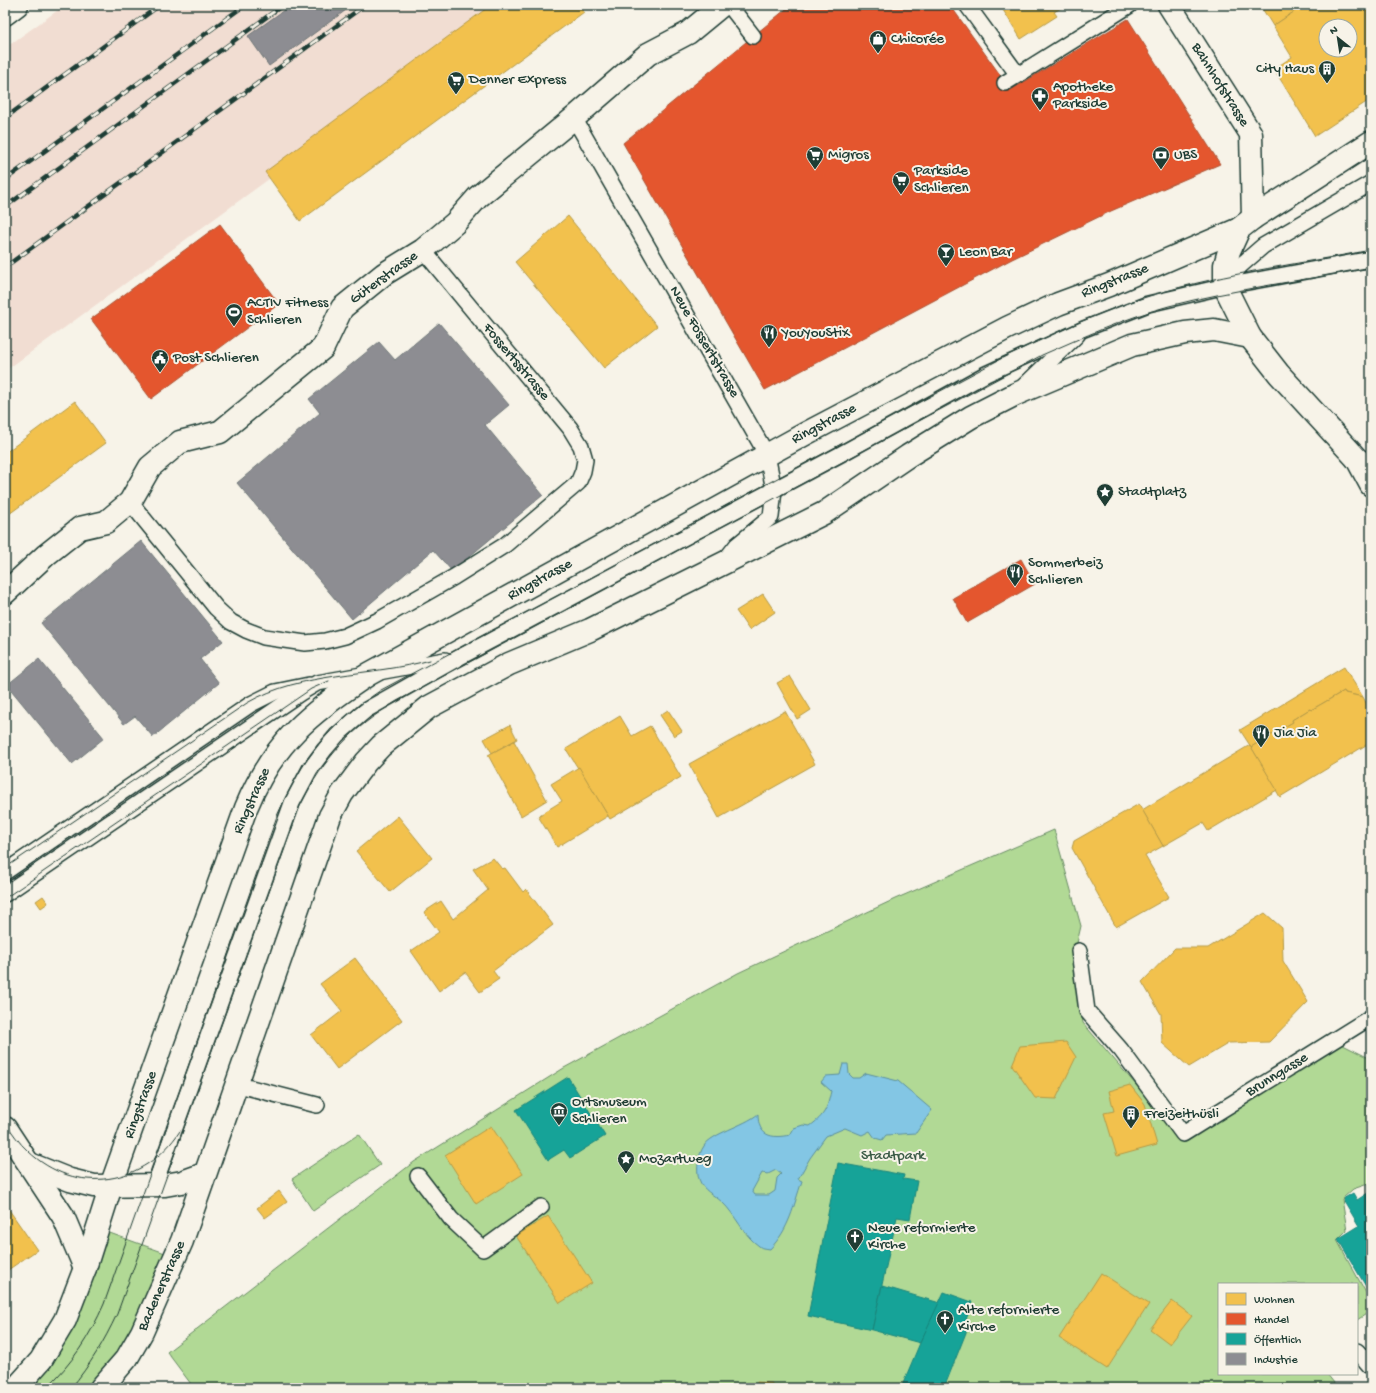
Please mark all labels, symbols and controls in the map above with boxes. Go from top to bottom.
north arrow [1318,18,1358,58]
text: N [1328,24,1340,38]
shop icon: Chicorée [868,29,888,54]
place label: Chicorée [891,30,944,48]
street label: Bahnhofstrasse [1186,39,1253,131]
building icon: City Haus [1317,59,1337,84]
place label: City Haus [1256,60,1314,78]
supermarket icon: Denner Express [446,70,466,95]
place label: Denner Express [468,71,567,89]
place label: Apotheke Parkside [1052,78,1114,113]
pharmacy icon: Apotheke Parkside [1030,86,1050,111]
supermarket icon: Migros [805,145,825,170]
bank icon: UBS [1151,145,1171,170]
place label: Migros [828,146,869,164]
place label: UBS [1174,146,1197,164]
place label: Parkside Schlieren [913,162,969,197]
supermarket icon: Parkside Schlieren [891,170,911,195]
bar icon: Leon Bar [936,242,956,267]
place label: Leon Bar [959,243,1014,261]
street label: Güterstrasse [346,247,422,309]
street label: Ringstrasse [1079,259,1151,303]
street label: Neue Fossertstrasse [665,283,743,401]
place label: ACTIV Fitness Schlieren [247,294,329,329]
sports icon: ACTIV Fitness Schlieren [224,302,244,327]
street label: Fossertsstrasse [478,319,554,404]
restaurant icon: YouYouStiX [759,323,779,348]
place label: YouYouStiX [780,324,851,342]
public building icon: Post Schlieren [150,348,170,373]
place label: Post Schlieren [172,349,259,367]
street label: Ringstrasse [788,399,860,449]
place icon: Stadtplatz [1095,482,1115,507]
place label: Stadtplatz [1118,483,1186,501]
place label: Sommerbeiz Schlieren [1028,554,1103,589]
street label: Ringstrasse [505,555,576,605]
restaurant icon: Sommerbeiz Schlieren [1005,562,1025,587]
restaurant icon: Jia Jia [1251,723,1271,748]
place label: Jia Jia [1274,724,1317,742]
street label: Ringstrasse [229,765,275,837]
street label: Brunngasse [1242,1049,1312,1102]
street label: Ringstrasse [120,1068,162,1141]
place label: Ortsmuseum Schlieren [572,1093,647,1128]
museum icon: Ortsmuseum Schlieren [549,1101,569,1126]
building icon: Freizeithüsli [1121,1104,1141,1129]
place label: Freizeithüsli [1143,1105,1219,1123]
park label: Stadtpark [861,1147,926,1165]
place icon: Mozartweg [616,1149,636,1174]
place label: Mozartweg [639,1150,711,1168]
place label: Neue reformierte Kirche [868,1219,976,1254]
church icon: Neue reformierte Kirche [845,1227,865,1252]
street label: Badenerstrasse [134,1238,190,1335]
legend [1218,1283,1358,1375]
text: Wohnen [1254,1294,1295,1308]
place label: Alte reformierte Kirche [958,1301,1059,1336]
church icon: Alte reformierte Kirche [935,1309,955,1334]
text: Handel [1254,1314,1289,1328]
text: Öffentlich [1254,1334,1302,1348]
text: Industrie [1254,1354,1298,1368]

